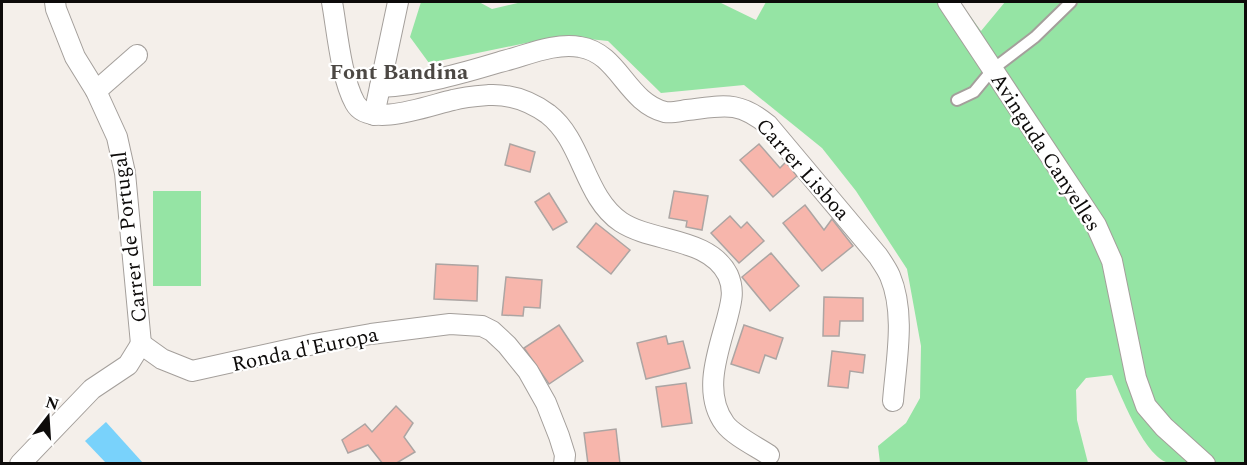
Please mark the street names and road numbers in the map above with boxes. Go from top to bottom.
street label: Avinguda Canyelles [982,67,1109,238]
street label: Carrer Lisboa [747,111,858,229]
street label: Carrer de Portugal [104,149,156,324]
street label: Ronda d'Europa [229,319,382,381]

